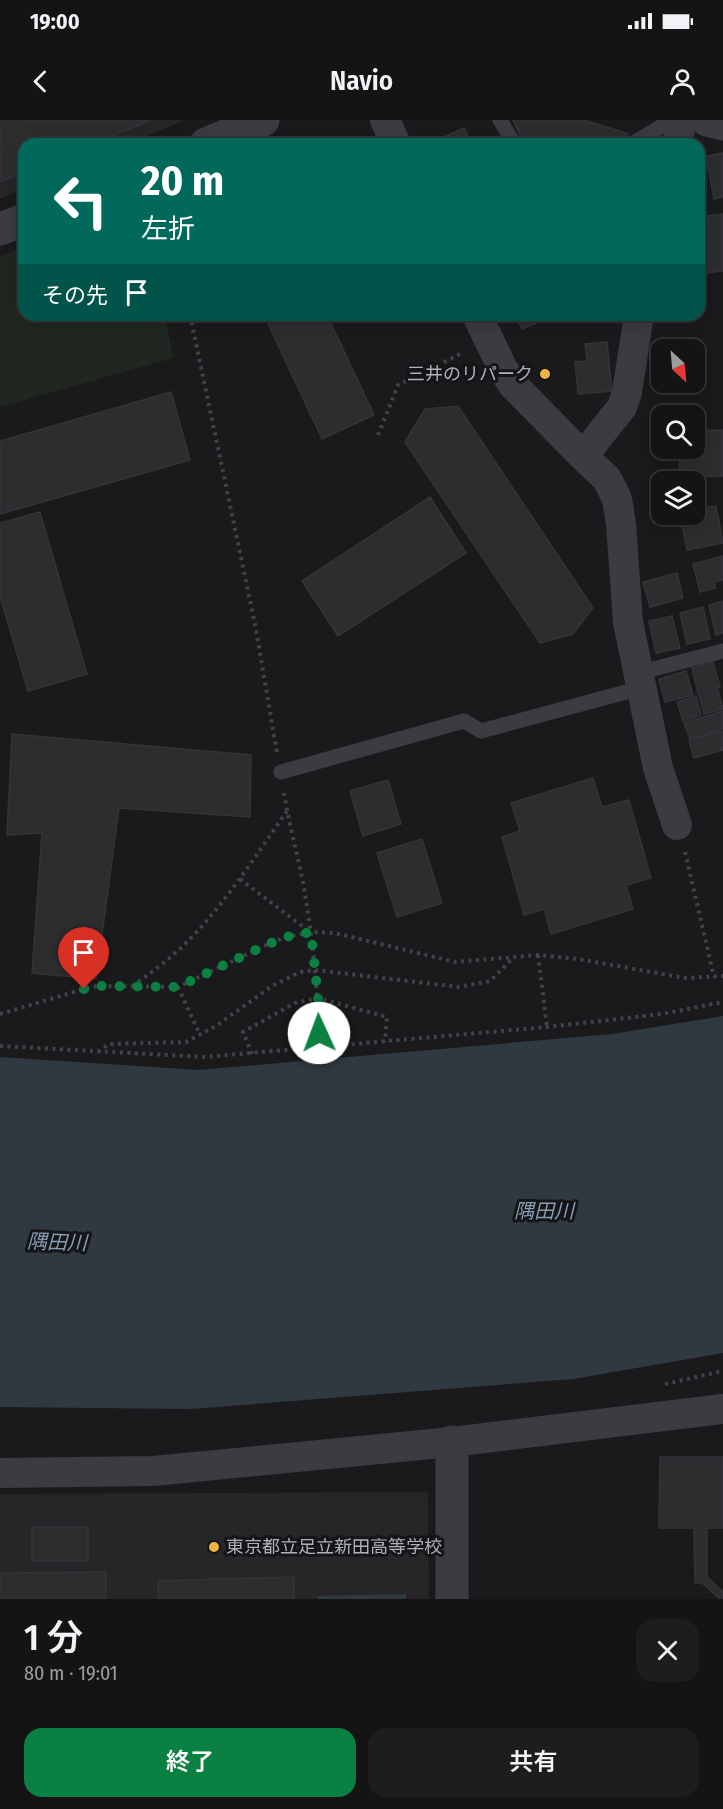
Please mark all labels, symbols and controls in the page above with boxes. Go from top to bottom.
text: 19:00 [30,8,80,35]
icon: back [24,65,57,98]
text: Navio [330,65,393,97]
icon: person [666,65,699,98]
text: 20 m [141,156,224,206]
icon: left [42,162,120,240]
text: 左折 [141,213,195,245]
icon: arrive [120,276,153,309]
text: その先 [42,282,108,309]
north arrow [651,339,705,393]
map controls [651,339,705,525]
place label: 三井のリパーク [407,363,533,385]
marker: 三井のリパーク [538,367,552,381]
button: search [651,405,705,459]
button: layers [651,471,705,525]
pin [58,927,109,989]
icon: arrive [67,936,100,969]
position arrow [287,1001,351,1065]
water label: 隅田川 [514,1199,576,1223]
water label: 隅田川 [27,1229,89,1255]
place label: 東京都立足立新田高等学校 [226,1536,442,1558]
marker: 東京都立足立新田高等学校 [207,1540,221,1554]
text: 1 分 [24,1616,83,1660]
button: close [636,1619,699,1682]
text: 80 m · 19:01 [24,1661,118,1685]
button: 終了 [24,1728,356,1797]
button: 共有 [368,1728,699,1797]

